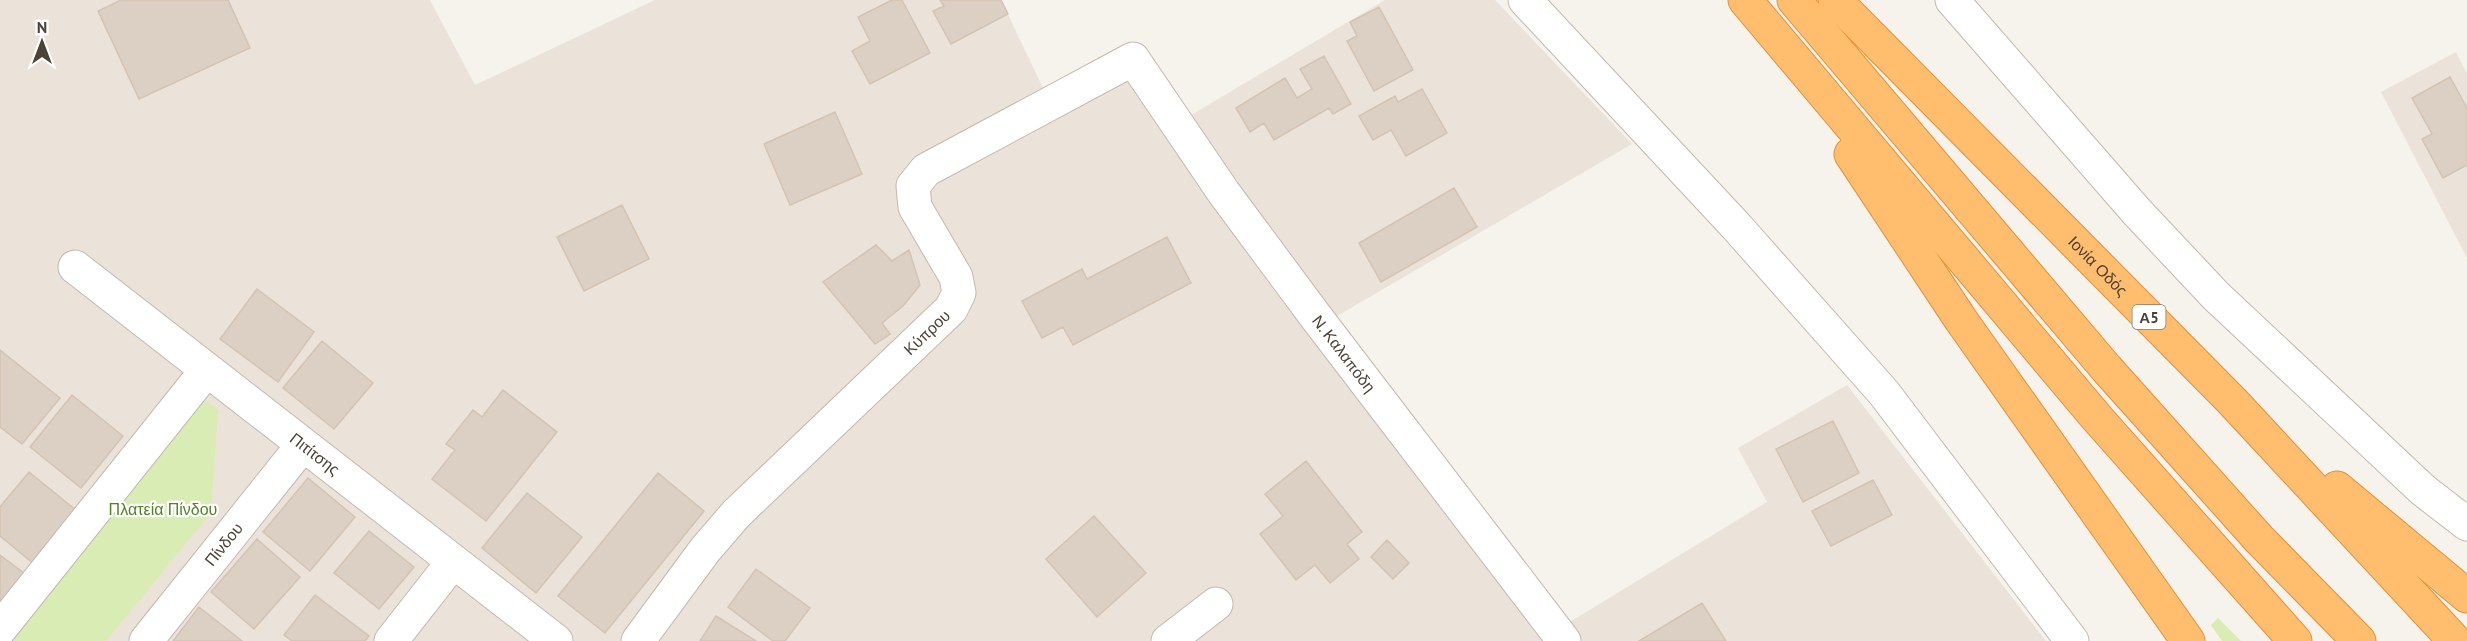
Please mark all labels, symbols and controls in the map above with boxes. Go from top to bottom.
north arrow [12,12,72,72]
text: N [37,17,47,37]
street label: Ιονία Οδός [2064,232,2132,300]
street label: Κύπρου [899,305,954,359]
road number: Α5 [2132,305,2166,329]
street label: Ν. Καλαπόδη [1308,311,1380,396]
street label: Πιτίτσης [286,428,344,479]
park label: Πλατεία Πίνδου [109,499,217,519]
street label: Πίνδου [200,519,247,570]

